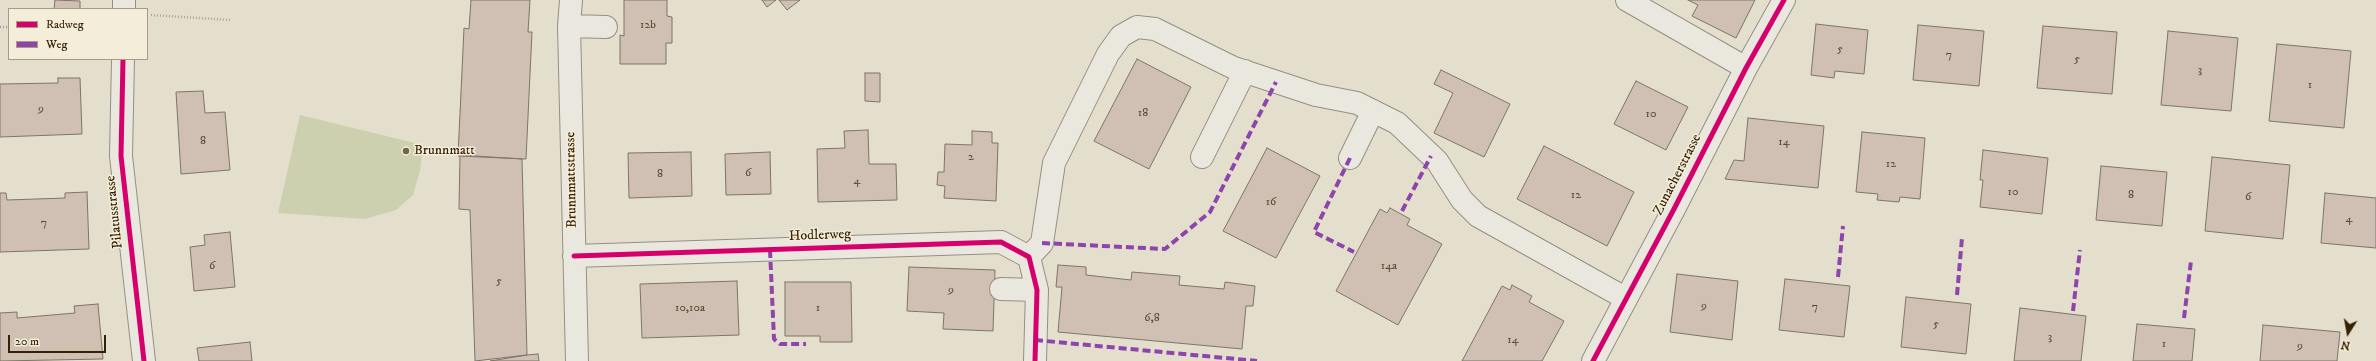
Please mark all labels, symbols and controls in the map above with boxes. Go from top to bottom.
legend [8,8,148,60]
text: Radweg [46,17,84,32]
house number: 12b [640,19,656,33]
text: Weg [46,37,67,52]
house number: 5 [1837,43,1843,57]
house number: 7 [1946,49,1952,63]
house number: 5 [2074,53,2080,67]
house number: 3 [2198,64,2202,78]
house number: 1 [2308,79,2312,93]
house number: 9 [38,103,44,117]
house number: 18 [1138,107,1148,121]
house number: 10 [1646,108,1656,122]
street label: Brunnmattstrasse [563,132,581,228]
street label: Zunacherstrasse [1650,132,1706,218]
house number: 8 [200,135,206,149]
house number: 14 [1778,136,1790,150]
place label: Brunnmatt [414,143,475,159]
marker: Brunnmatt [401,146,411,156]
house number: 2 [968,151,974,165]
house number: 12 [1886,158,1896,172]
house number: 6 [745,167,751,181]
house number: 8 [657,168,663,182]
street label: Pilatusstrasse [103,175,127,249]
house number: 4 [854,175,860,189]
house number: 10 [2008,186,2018,200]
house number: 12 [1571,189,1581,203]
house number: 8 [2128,189,2134,203]
house number: 6 [2245,191,2251,205]
house number: 16 [1266,196,1276,210]
house number: 4 [2346,213,2352,227]
house number: 7 [41,217,47,231]
street label: Hodlerweg [789,227,851,245]
house number: 6 [209,260,215,274]
house number: 14a [1381,260,1397,274]
house number: 5 [496,275,502,289]
house number: 9 [948,284,954,298]
house number: 9 [1701,300,1707,314]
house number: 7 [1812,301,1818,315]
house number: 10,10a [675,302,705,316]
house number: 1 [816,302,820,316]
house number: 6,8 [1144,312,1160,326]
north arrow [2328,313,2368,353]
house number: 5 [1933,318,1939,332]
scale bar [10,327,108,353]
house number: 3 [2048,331,2052,345]
text: 20 m [15,334,39,349]
house number: 14 [1507,334,1519,348]
text: N [2340,337,2351,353]
house number: 1 [2162,338,2166,352]
house number: 9 [2297,340,2303,354]

